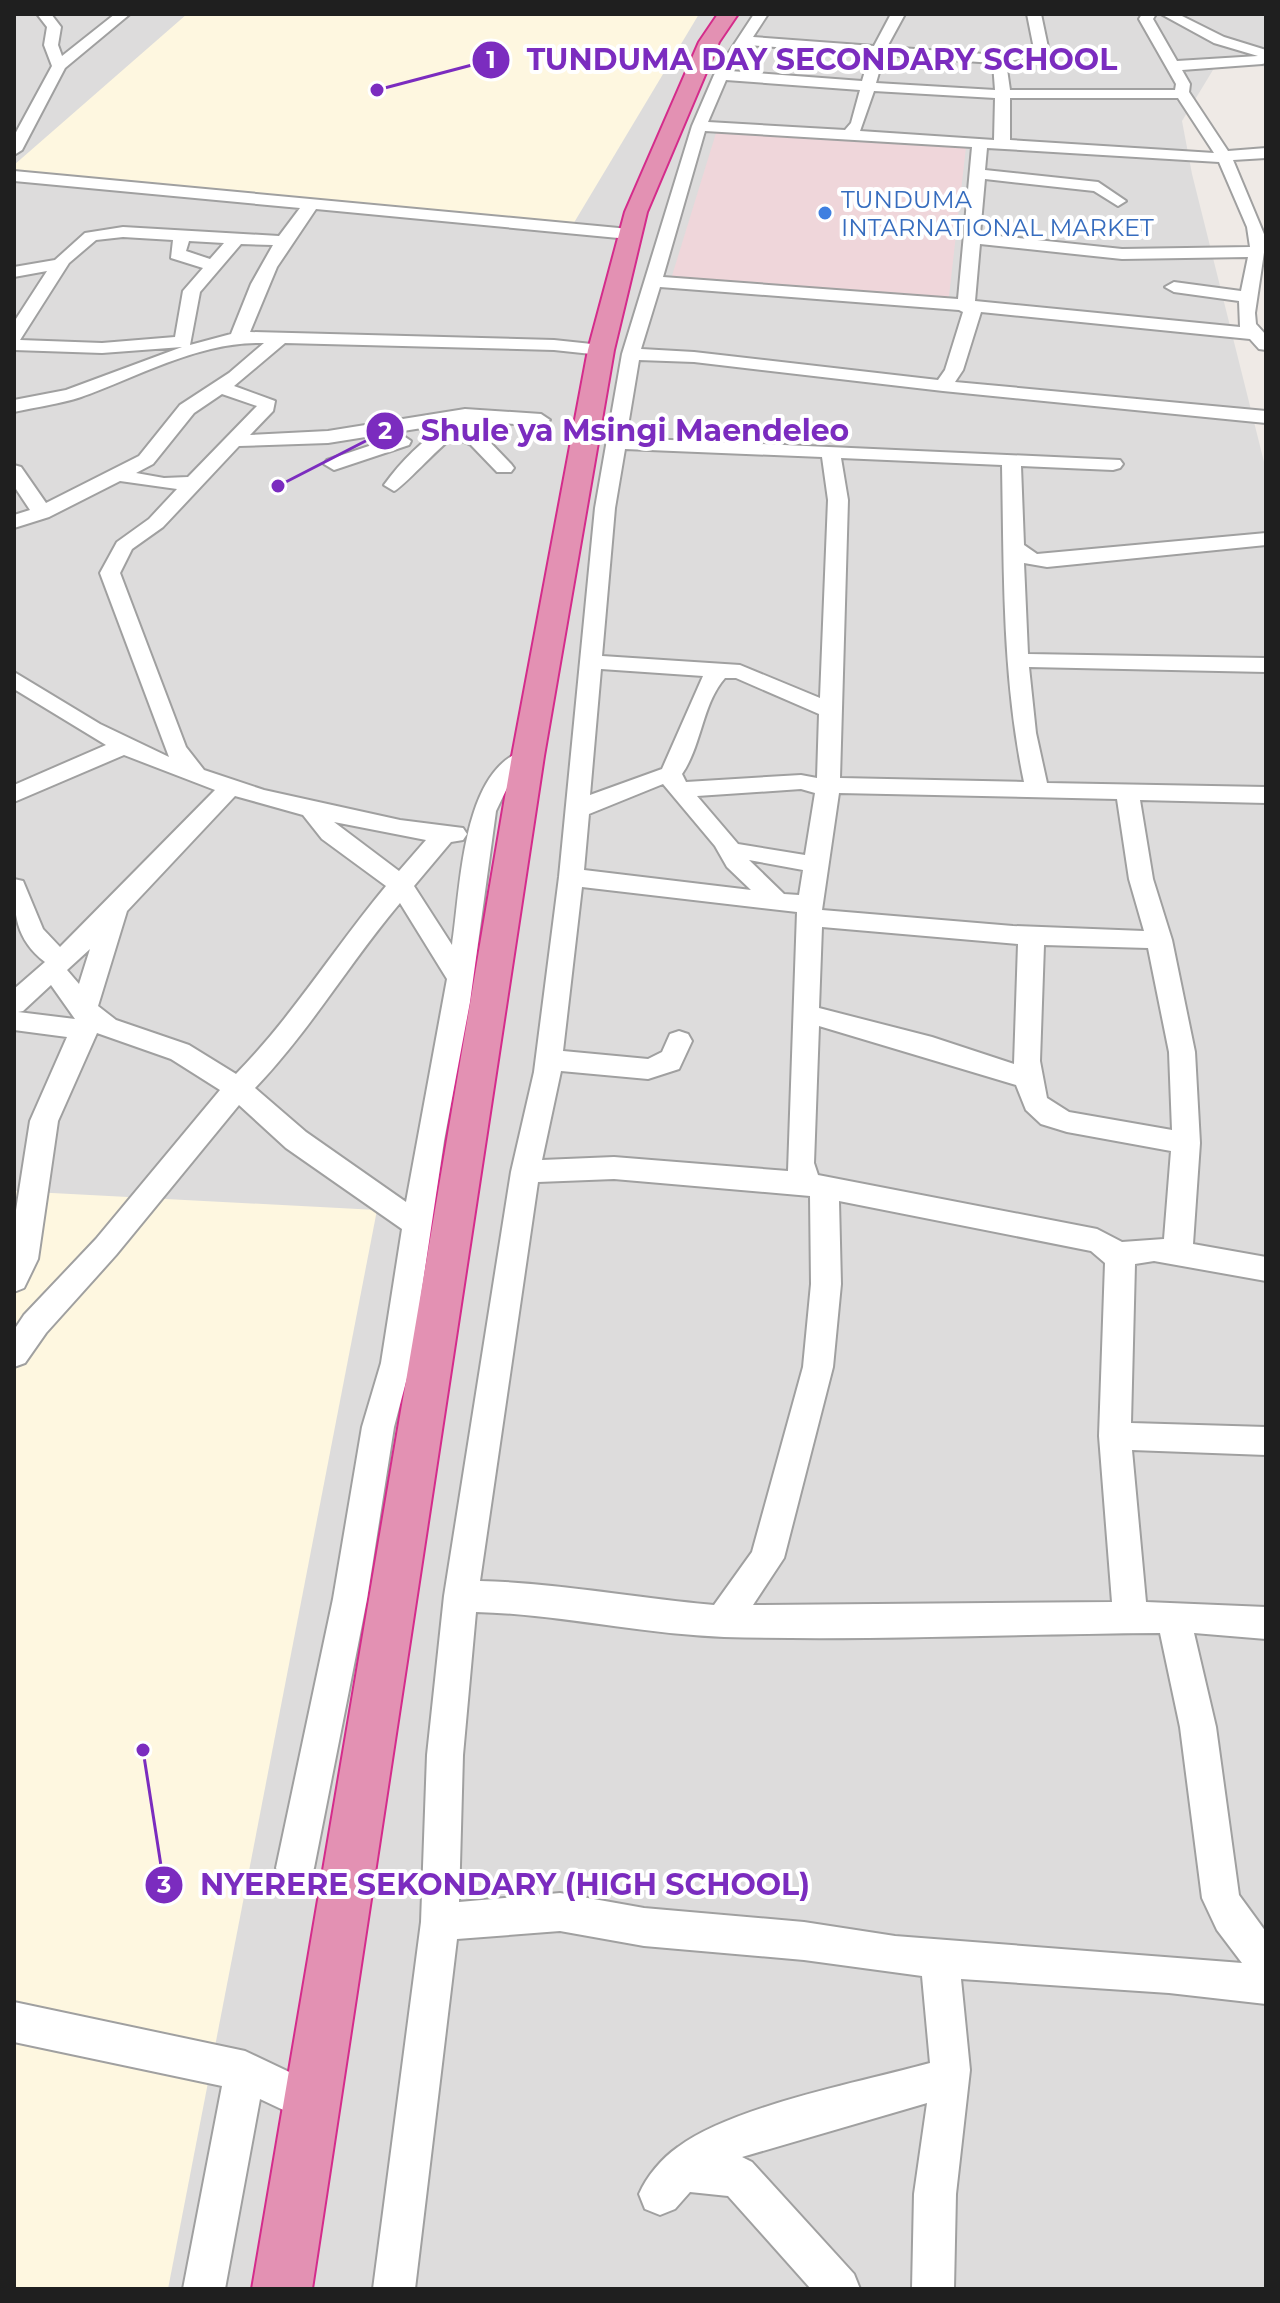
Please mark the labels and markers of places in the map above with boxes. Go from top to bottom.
callout: TUNDUMA DAY SECONDARY SCHOOL [471,33,1133,87]
place label: TUNDUMA INTARNATIONAL MARKET [841,185,1154,242]
marker: TUNDUMA INTARNATIONAL MARKET [816,204,834,222]
callout: Shule ya Msingi Maendeleo [365,404,865,458]
callout: NYERERE SEKONDARY (HIGH SCHOOL) [144,1858,826,1912]

